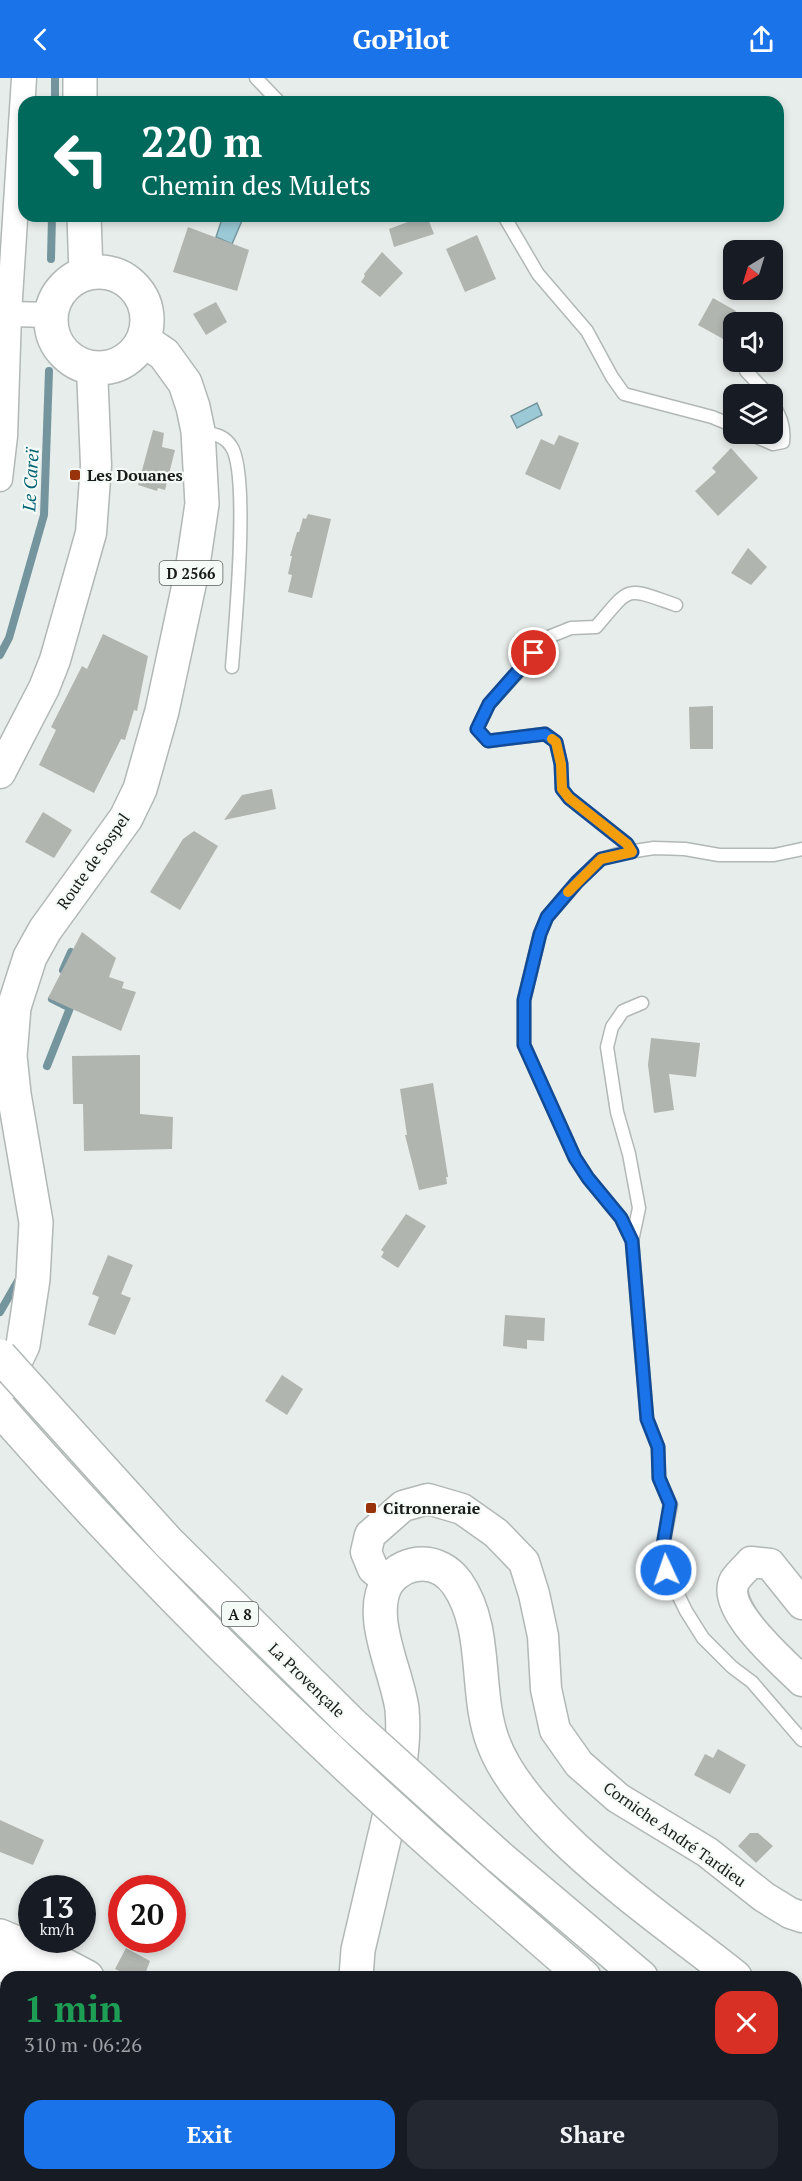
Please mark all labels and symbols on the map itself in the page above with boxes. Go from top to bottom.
north arrow [723,240,783,300]
water label: Le Careï [16,446,44,513]
place label: Les Douanes [87,464,183,486]
marker: Les Douanes [68,468,82,482]
road number: D 2566 [160,561,222,585]
pin [508,627,559,678]
street label: Route de Sospel [52,808,134,914]
place label: Citronneraie [383,1497,481,1519]
marker: Citronneraie [364,1501,378,1515]
position arrow [634,1538,698,1602]
road number: A 8 [222,1602,258,1626]
street label: La Provençale [264,1638,350,1722]
street label: Corniche André Tardieu [599,1776,751,1892]
speed limit sign: 20 [108,1875,186,1953]

